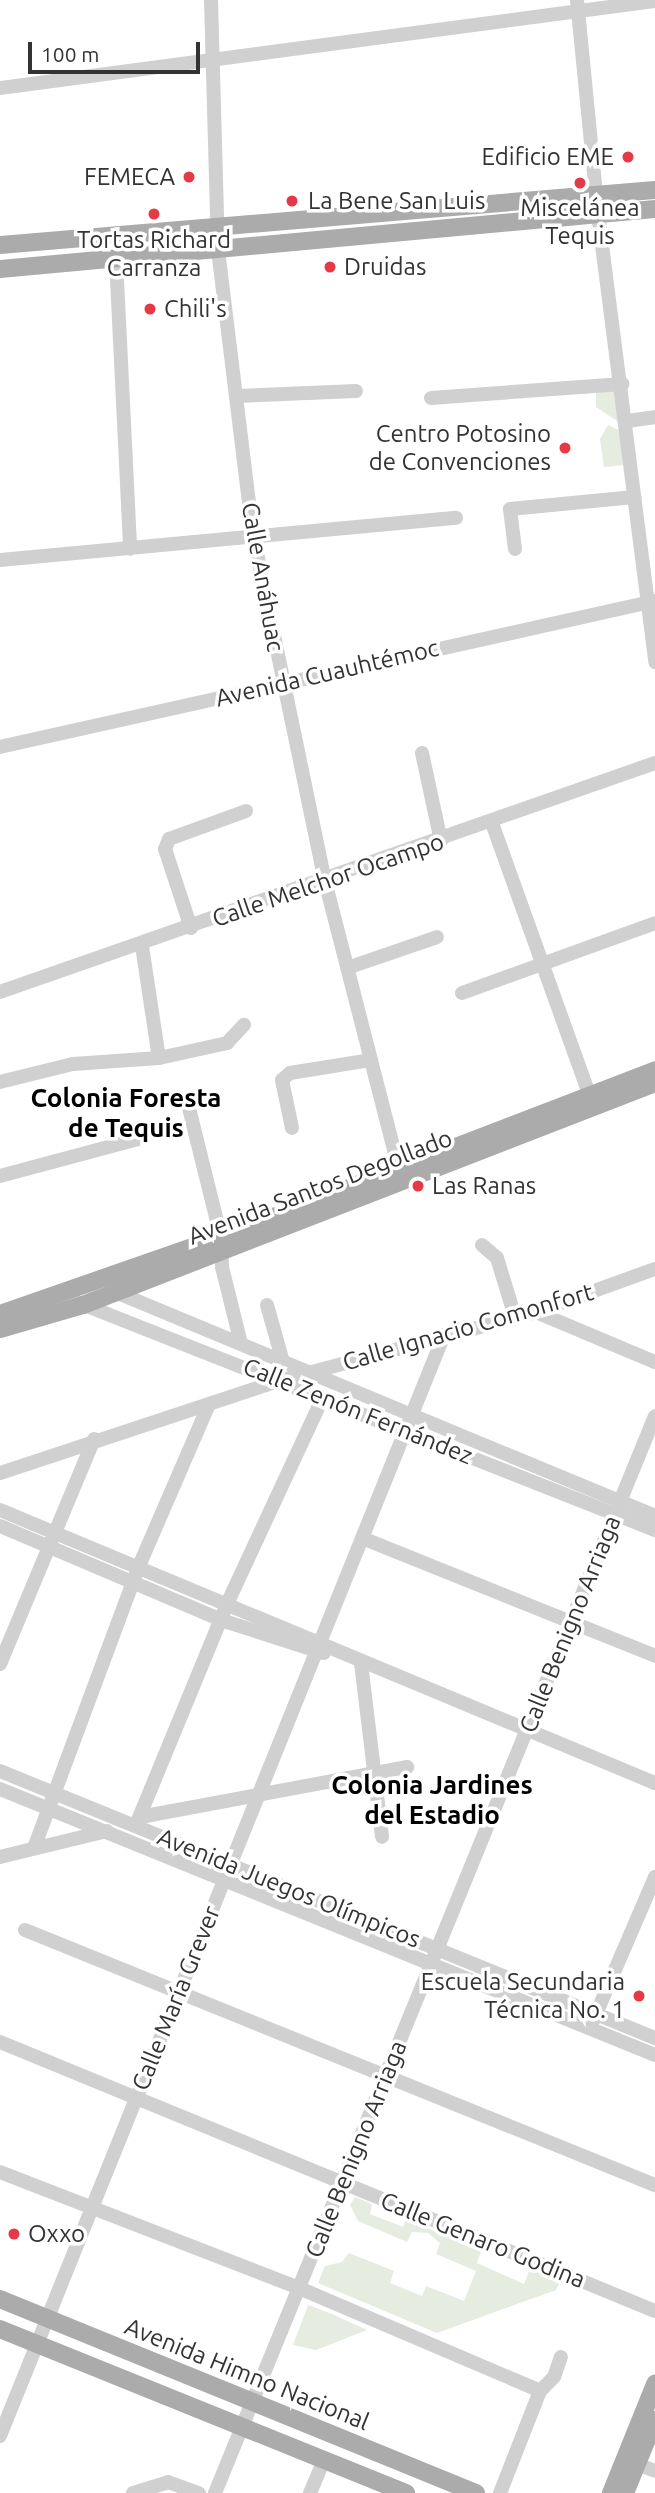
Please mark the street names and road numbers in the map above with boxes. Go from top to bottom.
street label: Calle Anáhuac [236,500,290,654]
street label: Avenida Cuauhtémoc [213,633,441,713]
street label: Calle Melchor Ocampo [208,827,448,933]
street label: Avenida Santos Degollado [184,1123,456,1251]
street label: Calle Ignacio Comonfort [339,1277,597,1377]
street label: Calle Zenón Fernández [239,1352,477,1470]
street label: Calle Benigno Arriaga [513,1511,627,1737]
street label: Avenida Juegos Olímpicos [153,1822,425,1954]
street label: Calle María Grever [126,1901,226,2095]
street label: Calle Benigno Arriaga [299,2036,413,2262]
street label: Calle Genaro Godina [377,2186,589,2294]
street label: Avenida Himno Nacional [121,2312,373,2436]

